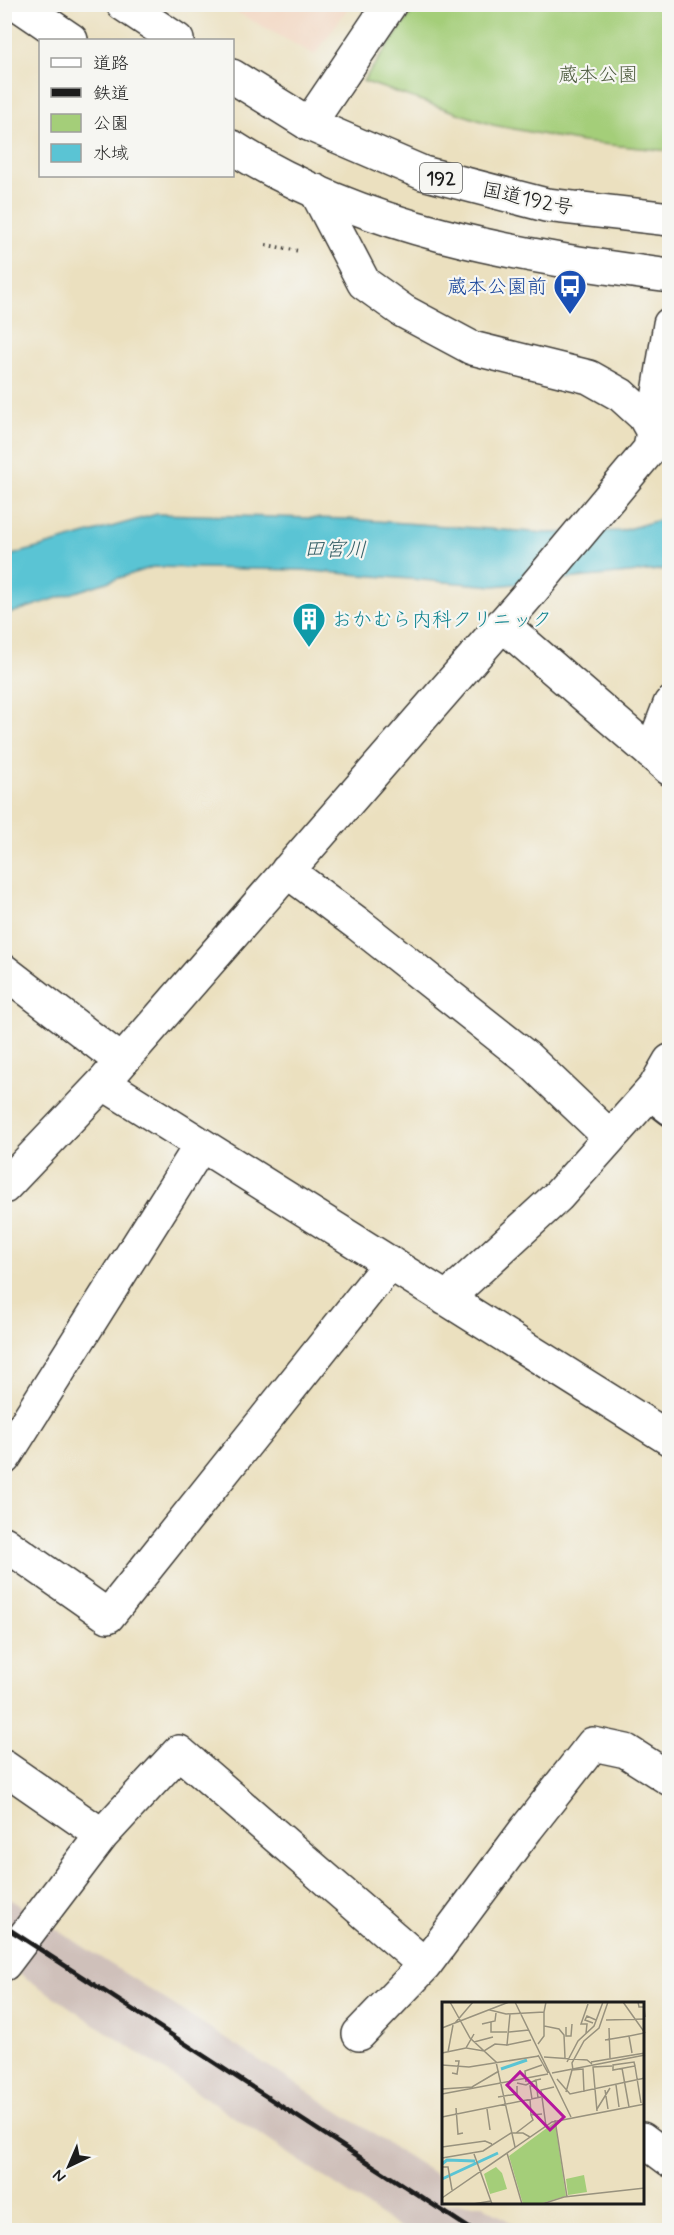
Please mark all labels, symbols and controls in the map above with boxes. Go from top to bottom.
legend [39,39,234,177]
text: 道路 [93,52,129,76]
park label: 蔵本公園 [558,62,638,89]
text: 鉄道 [93,82,129,106]
text: 公園 [93,112,129,136]
text: 水域 [93,142,129,166]
road number: 192 [420,163,462,193]
street label: 国道192号 [480,177,576,222]
bus stop icon: 蔵本公園前 [552,268,588,315]
place label: 蔵本公園前 [447,274,547,301]
water label: 田宮川 [303,535,367,565]
building icon: おかむら内科クリニック [291,601,327,648]
place label: おかむら内科クリニック [332,607,552,634]
inset map [442,2002,644,2205]
north arrow [39,2136,99,2196]
text: N [48,2164,71,2187]

